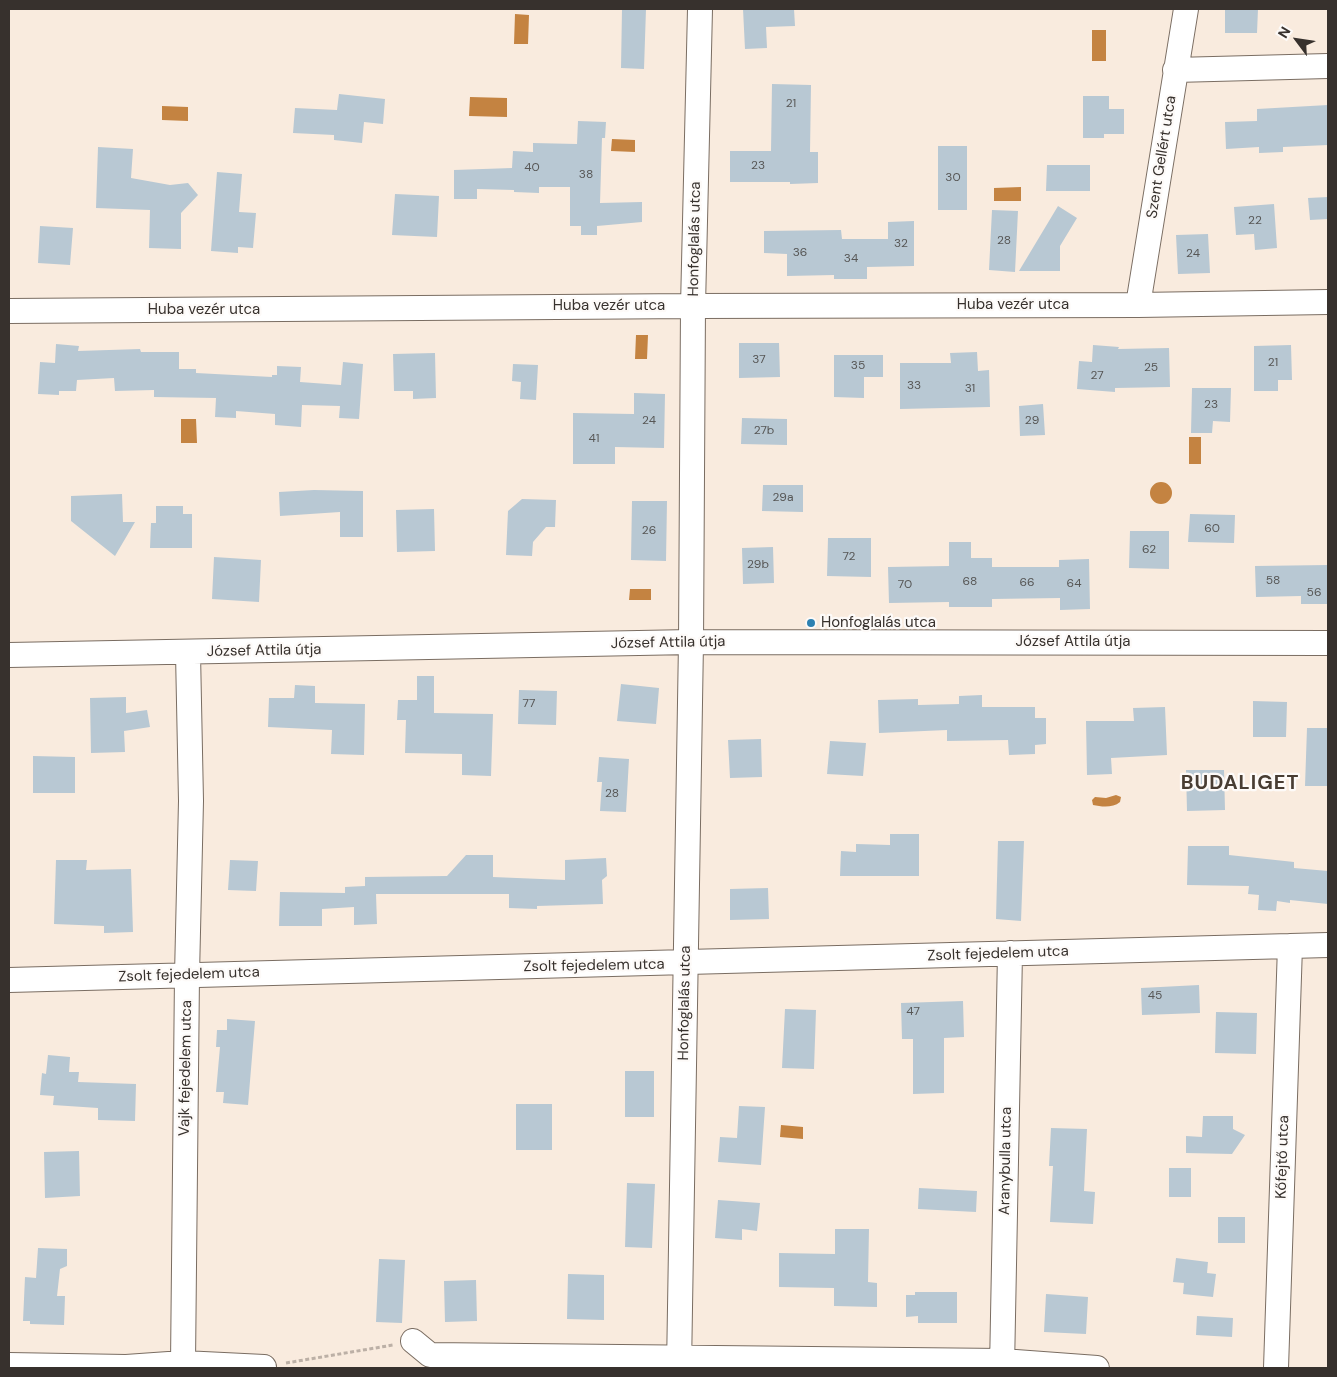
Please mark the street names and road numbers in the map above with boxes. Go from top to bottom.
street label: Szent Gellért utca [1143,94,1181,220]
street label: Honfoglalás utca [685,181,705,297]
street label: Huba vezér utca [957,296,1069,314]
street label: Huba vezér utca [553,297,665,315]
street label: Huba vezér utca [148,301,260,319]
street label: József Attila útja [610,633,726,653]
street label: József Attila útja [1016,633,1130,651]
street label: József Attila útja [206,641,322,661]
street label: Zsolt fejedelem utca [927,943,1069,965]
street label: Honfoglalás utca [675,945,695,1061]
street label: Zsolt fejedelem utca [523,956,665,976]
street label: Zsolt fejedelem utca [118,964,260,986]
street label: Vajk fejedelem utca [176,1000,196,1136]
street label: Aranybulla utca [996,1107,1016,1215]
street label: Kőfejtő utca [1273,1115,1293,1199]

